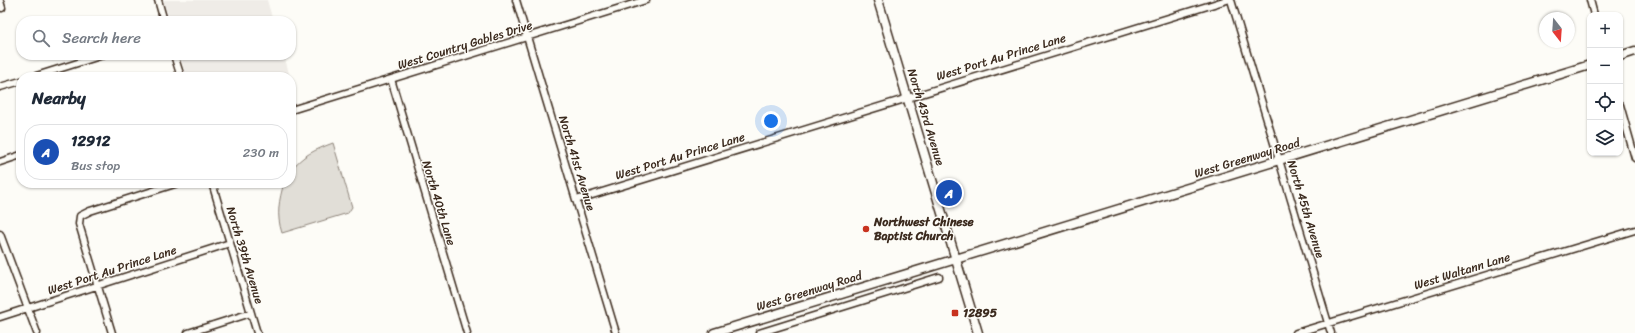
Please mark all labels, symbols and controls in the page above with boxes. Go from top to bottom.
north arrow [1539,12,1575,48]
map controls [1587,12,1623,156]
button: + [1587,12,1623,48]
street label: West Country Gables Drive [395,14,535,76]
search box [16,16,296,60]
text: Search here [62,25,141,51]
icon: search [30,27,52,49]
street label: West Port Au Prince Lane [933,27,1069,87]
button: − [1587,48,1623,84]
street label: North 43rd Avenue [901,66,951,169]
text: Nearby [32,83,86,113]
button: locate [1587,84,1623,120]
your location [761,111,781,131]
street label: North 41st Avenue [552,113,602,214]
button: layers [1587,120,1623,156]
street label: West Port Au Prince Lane [612,126,748,186]
text: 12912 [71,128,110,154]
street label: West Greenway Road [1191,131,1304,185]
text: A [42,141,50,164]
text: 230 m [243,141,279,164]
text: Bus stop [71,154,120,177]
street label: North 45th Avenue [1281,157,1331,261]
street label: North 40th Lane [416,158,462,248]
pin: A [936,178,962,208]
street label: North 39th Avenue [220,204,270,307]
place label: Northwest Chinese Baptist Church [873,211,974,247]
marker: Northwest Chinese Baptist Church [861,224,871,234]
street label: West Port Au Prince Lane [45,239,179,301]
street label: West Waltann Lane [1411,246,1513,296]
street label: West Greenway Road [753,264,866,318]
place label: 12895 [963,302,998,324]
marker: 12895 [950,308,960,318]

